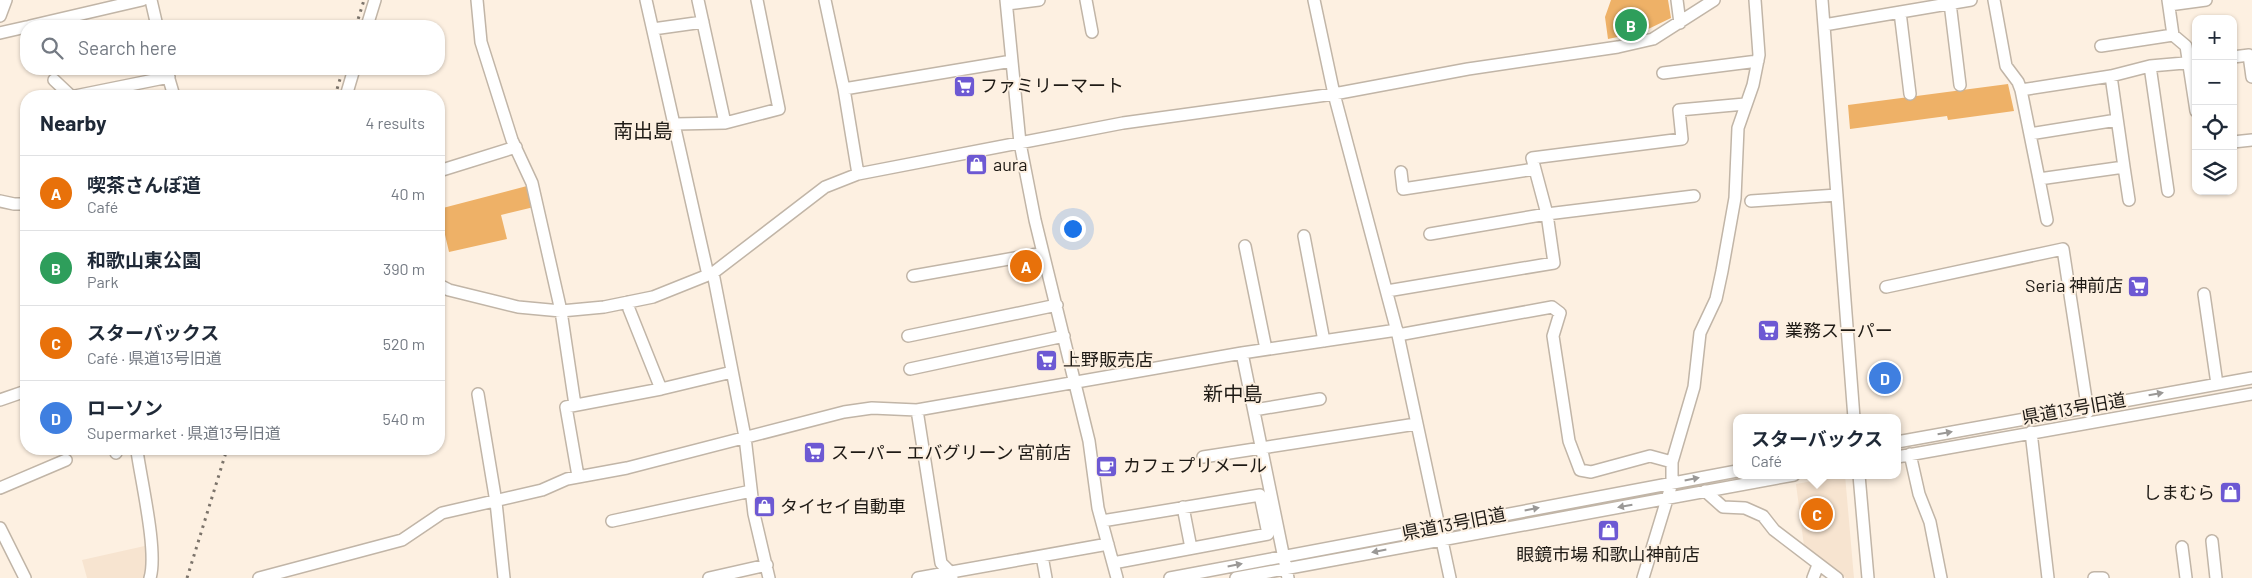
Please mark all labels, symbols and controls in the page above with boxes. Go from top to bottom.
pin: B [1615,6,1647,44]
map controls [2192,15,2237,195]
button: + [2192,15,2237,60]
search box [20,20,445,75]
icon: search [38,34,66,62]
text: Search here [78,36,177,59]
button: − [2192,60,2237,105]
supermarket icon: ファミリーマート [952,74,976,98]
place label: ファミリーマート [980,74,1124,96]
button: locate [2192,105,2237,150]
text: Nearby [40,110,106,135]
text: 4 results [365,113,425,132]
district label: 南出島 [613,118,673,142]
button: layers [2192,150,2237,195]
shop icon: aura [965,153,989,177]
place label: aura [993,153,1028,175]
text: 喫茶さんぽ道 [87,173,201,196]
text: A [51,184,61,203]
text: 40 m [391,184,425,203]
text: Café [87,197,118,216]
your location [1060,216,1086,242]
pin: A [1010,247,1042,285]
text: 和歌山東公園 [87,248,201,271]
text: B [51,259,61,278]
text: 390 m [383,259,425,278]
text: Park [87,272,118,291]
place label: Seria 神前店 [2025,274,2123,296]
supermarket icon: Seria 神前店 [2127,274,2151,298]
supermarket icon: 業務スーパー [1757,319,1781,343]
place label: 業務スーパー [1785,319,1893,341]
text: スターバックス [87,321,219,344]
text: C [51,334,61,353]
text: 520 m [383,334,425,353]
text: Café · 県道13号旧道 [87,348,222,367]
supermarket icon: 上野販売店 [1035,348,1059,372]
place label: 上野販売店 [1063,348,1153,370]
pin: D [1869,359,1901,397]
district label: 新中島 [1203,381,1263,405]
street label: 県道13号旧道 [2020,388,2128,428]
one-way arrow [2149,390,2165,398]
text: ローソン [87,396,163,419]
text: D [51,409,61,428]
text: 540 m [382,409,425,428]
popup [1733,414,1901,479]
text: Supermarket · 県道13号旧道 [87,423,281,442]
text: スターバックス [1751,427,1883,450]
one-way arrow [1937,428,1953,436]
supermarket icon: スーパー エバグリーン 宮前店 [803,441,827,465]
place label: スーパー エバグリーン 宮前店 [831,441,1071,463]
text: Café [1751,451,1782,470]
cafe icon: カフェプリメール [1095,454,1119,478]
place label: カフェプリメール [1123,454,1267,476]
one-way arrow [1685,475,1701,483]
place label: しまむら [2143,481,2215,503]
shop icon: しまむら [2219,481,2243,505]
shop icon: タイセイ自動車 [752,495,776,519]
place label: タイセイ自動車 [780,495,906,517]
pin: C [1801,495,1833,533]
street label: 県道13号旧道 [1400,502,1508,544]
one-way arrow [1617,503,1633,511]
one-way arrow [1525,505,1541,513]
shop icon: 眼鏡市場 和歌山神前店 [1596,518,1620,542]
place label: 眼鏡市場 和歌山神前店 [1516,543,1700,565]
one-way arrow [1372,547,1387,555]
one-way arrow [1228,561,1243,569]

